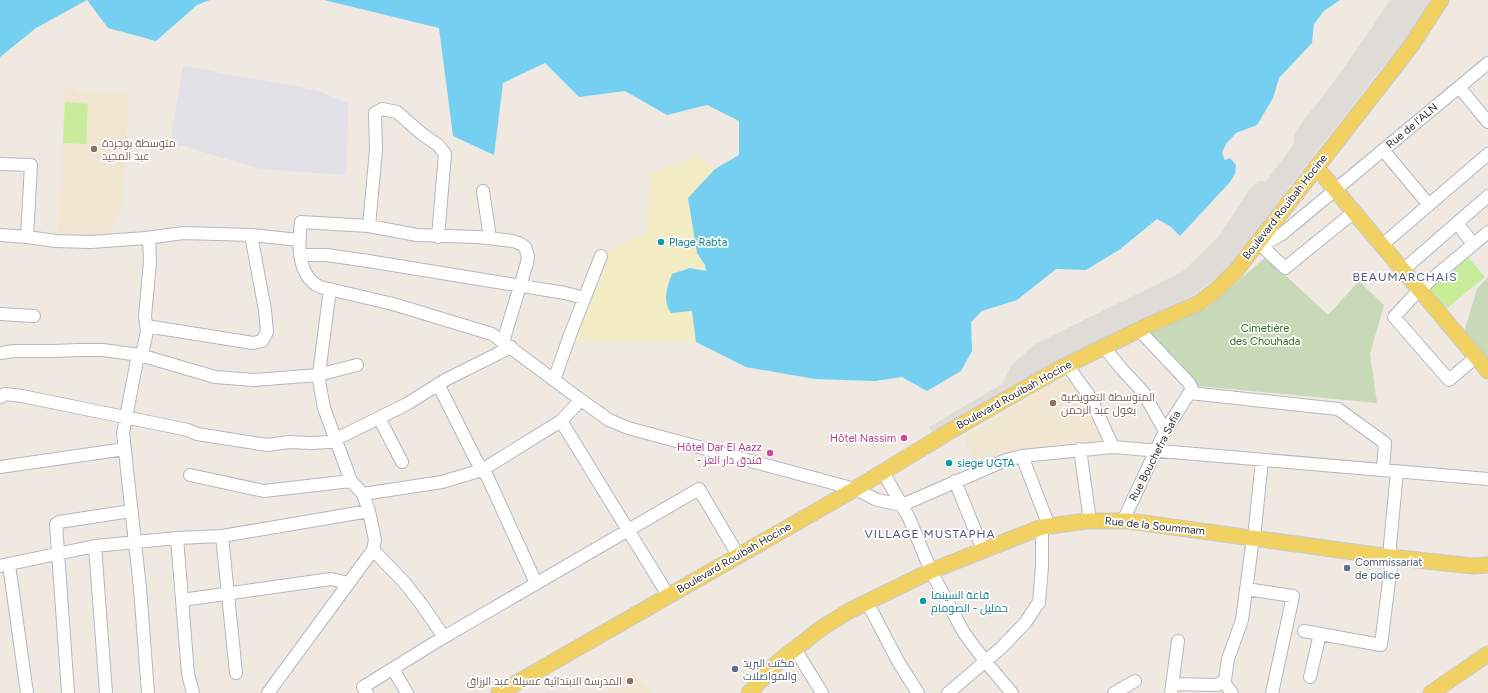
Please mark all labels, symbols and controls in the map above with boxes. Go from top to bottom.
street label: Rue de l'ALN [1384,101,1440,151]
place label: متوسطة بوجردة عبد المجيد [102,137,176,163]
marker: متوسطة بوجردة عبد المجيد [89,144,99,154]
street label: Boulevard Rouibah Hocine [1240,152,1330,262]
place label: Plage Rabta [669,236,727,249]
marker: Plage Rabta [656,237,666,247]
district label: BEAUMARCHAIS [1352,270,1458,284]
park label: Cimetière des Chouhada [1230,322,1300,348]
street label: Boulevard Rouibah Hocine [954,358,1074,432]
place label: المتوسطة التعويضية بغول عبد الرحمن [1061,391,1155,417]
marker: المتوسطة التعويضية بغول عبد الرحمن [1048,398,1058,408]
street label: Rue Bouchefra Safia [1127,409,1183,503]
place label: Hôtel Nassim [830,432,896,445]
marker: Hôtel Nassim [899,433,909,443]
place label: Hôtel Dar El Aazz - فندق دار العز [677,441,762,467]
marker: Hôtel Dar El Aazz - فندق دار العز [765,448,775,458]
place label: siege UGTA [957,457,1015,470]
marker: siege UGTA [944,458,954,468]
street label: Rue de la Soummam [1104,514,1206,538]
street label: Boulevard Rouibah Hocine [675,520,793,596]
district label: VILLAGE MUSTAPHA [864,527,996,541]
place label: Commissariat de police [1355,556,1422,582]
marker: Commissariat de police [1342,563,1352,573]
place label: قاعة السينما حمليل - الصومام [931,589,1008,616]
marker: قاعة السينما حمليل - الصومام [918,596,928,606]
place label: مكتب البريد والمواصلات [743,657,797,683]
marker: مكتب البريد والمواصلات [730,664,740,674]
place label: المدرسة الابتدائية عسيلة عبد الرزاق [467,675,622,688]
marker: المدرسة الابتدائية عسيلة عبد الرزاق [625,676,635,686]

